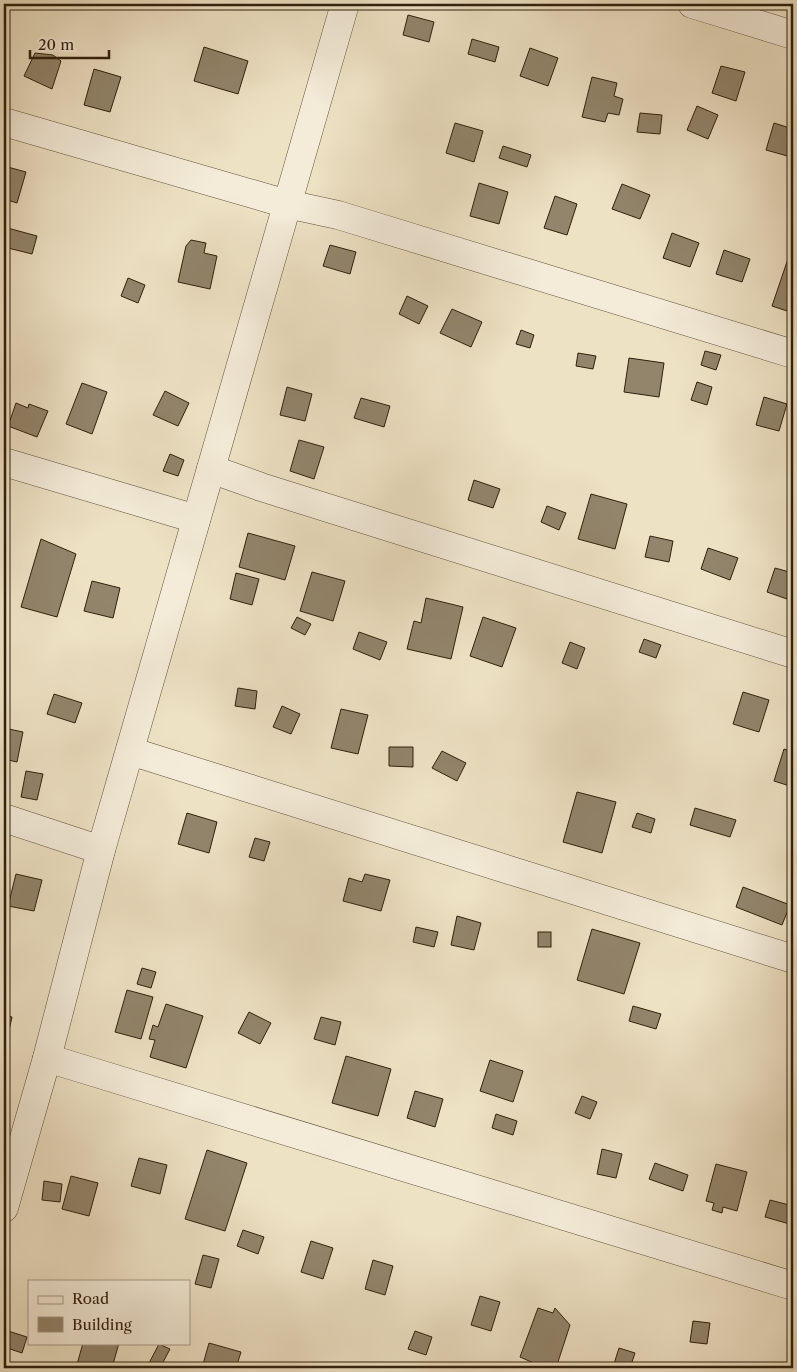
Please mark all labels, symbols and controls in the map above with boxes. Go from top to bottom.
scale bar [30,28,109,60]
text: 20 m [38,35,74,54]
legend [28,1280,190,1344]
text: Road [72,1289,109,1308]
text: Building [72,1315,132,1334]

